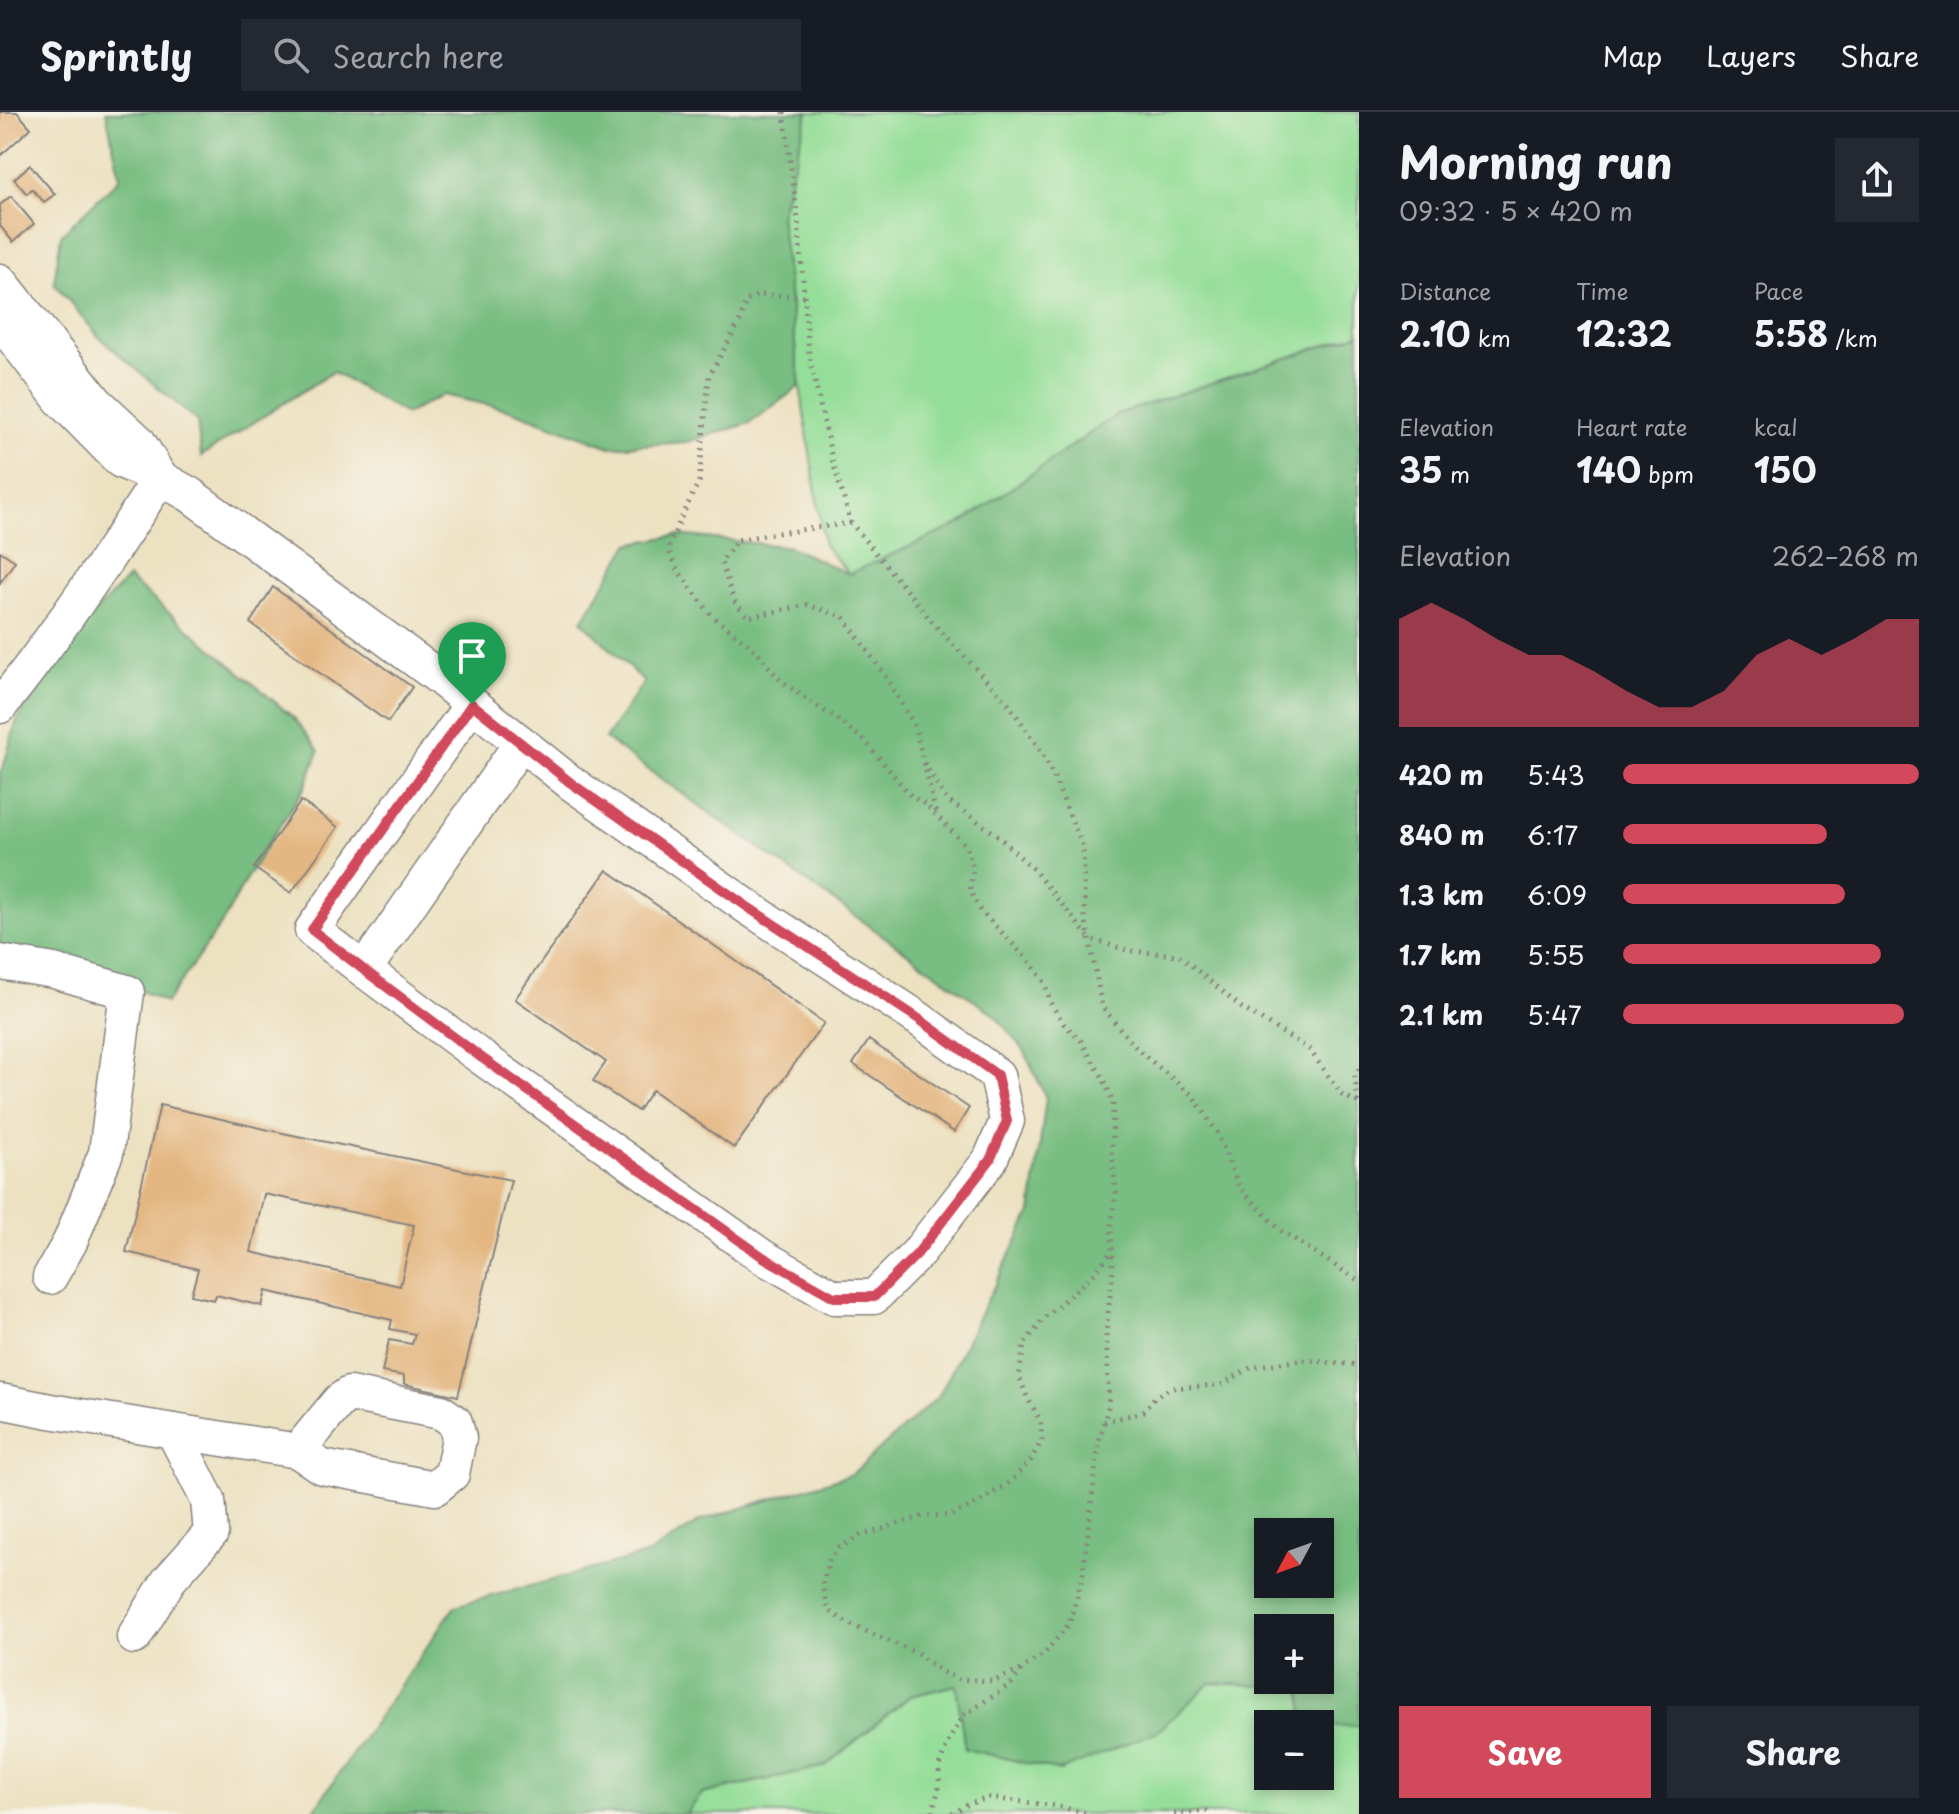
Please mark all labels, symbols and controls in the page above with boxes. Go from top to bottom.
search box [241,19,801,91]
text: Sprintly [40,27,193,84]
icon: search [269,33,313,77]
text: Search here [333,33,504,78]
text: Map [1602,34,1662,77]
text: Layers [1706,34,1796,77]
text: Share [1840,34,1919,77]
text: Morning run [1399,128,1673,194]
button: share [1835,138,1919,222]
text: 09:32 · 5 × 420 m [1399,191,1633,230]
text: Distance [1399,274,1491,307]
text: Time [1576,274,1628,307]
text: Pace [1754,274,1803,307]
text: 2.10 [1399,307,1471,359]
text: 12:32 [1576,307,1672,359]
text: 5:58 [1754,307,1828,359]
text: km [1471,321,1511,354]
text: /km [1828,321,1878,354]
text: Elevation [1399,410,1494,443]
text: Heart rate [1576,410,1687,443]
text: kcal [1754,410,1798,443]
text: 35 [1399,443,1443,495]
text: 140 [1576,443,1641,495]
text: 150 [1754,443,1817,495]
text: m [1443,457,1470,490]
text: bpm [1641,457,1694,490]
text: Elevation [1399,536,1511,575]
text: 262–268 m [1772,536,1919,575]
pin [438,622,506,704]
icon: arrive [450,634,494,678]
text: 420 m [1399,755,1484,794]
text: 5:43 [1527,755,1585,794]
text: 840 m [1399,815,1484,854]
text: 6:17 [1527,815,1578,854]
text: 1.3 km [1399,875,1484,914]
text: 6:09 [1527,875,1587,914]
text: 1.7 km [1399,935,1482,974]
text: 5:55 [1527,935,1585,974]
text: 2.1 km [1399,995,1483,1034]
text: 5:47 [1527,995,1582,1034]
north arrow [1254,1518,1334,1598]
map controls [1254,1518,1334,1790]
button: + [1254,1614,1334,1694]
button: Save [1399,1706,1651,1798]
button: Share [1667,1706,1919,1798]
button: − [1254,1710,1334,1790]

